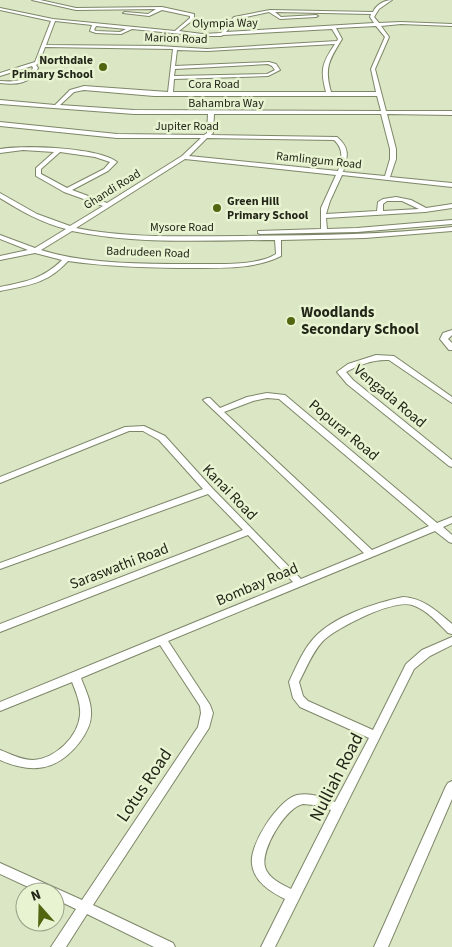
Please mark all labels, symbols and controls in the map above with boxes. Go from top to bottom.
street label: Olympia Way [192,14,258,33]
street label: Marion Road [144,29,208,48]
place label: Northdale Primary School [12,52,94,83]
marker: Northdale Primary School [97,61,109,73]
street label: Cora Road [188,76,240,93]
street label: Bahambra Way [188,95,264,112]
street label: Jupiter Road [155,118,219,135]
street label: Ramlingum Road [275,148,363,173]
street label: Ghandi Road [80,165,144,214]
place label: Green Hill Primary School [227,193,309,224]
marker: Green Hill Primary School [211,202,223,214]
street label: Mysore Road [150,219,214,236]
street label: Badrudeen Road [106,243,190,262]
place label: Woodlands Secondary School [301,302,420,340]
marker: Woodlands Secondary School [285,315,297,327]
street label: Vengada Road [349,360,431,433]
street label: Popurar Road [304,395,383,466]
street label: Kanai Road [197,460,262,525]
street label: Saraswathi Road [67,538,172,595]
street label: Bombay Road [213,558,301,611]
street label: Nulliah Road [303,729,369,826]
street label: Lotus Road [111,744,178,827]
north arrow [15,882,65,932]
text: N [28,885,44,907]

